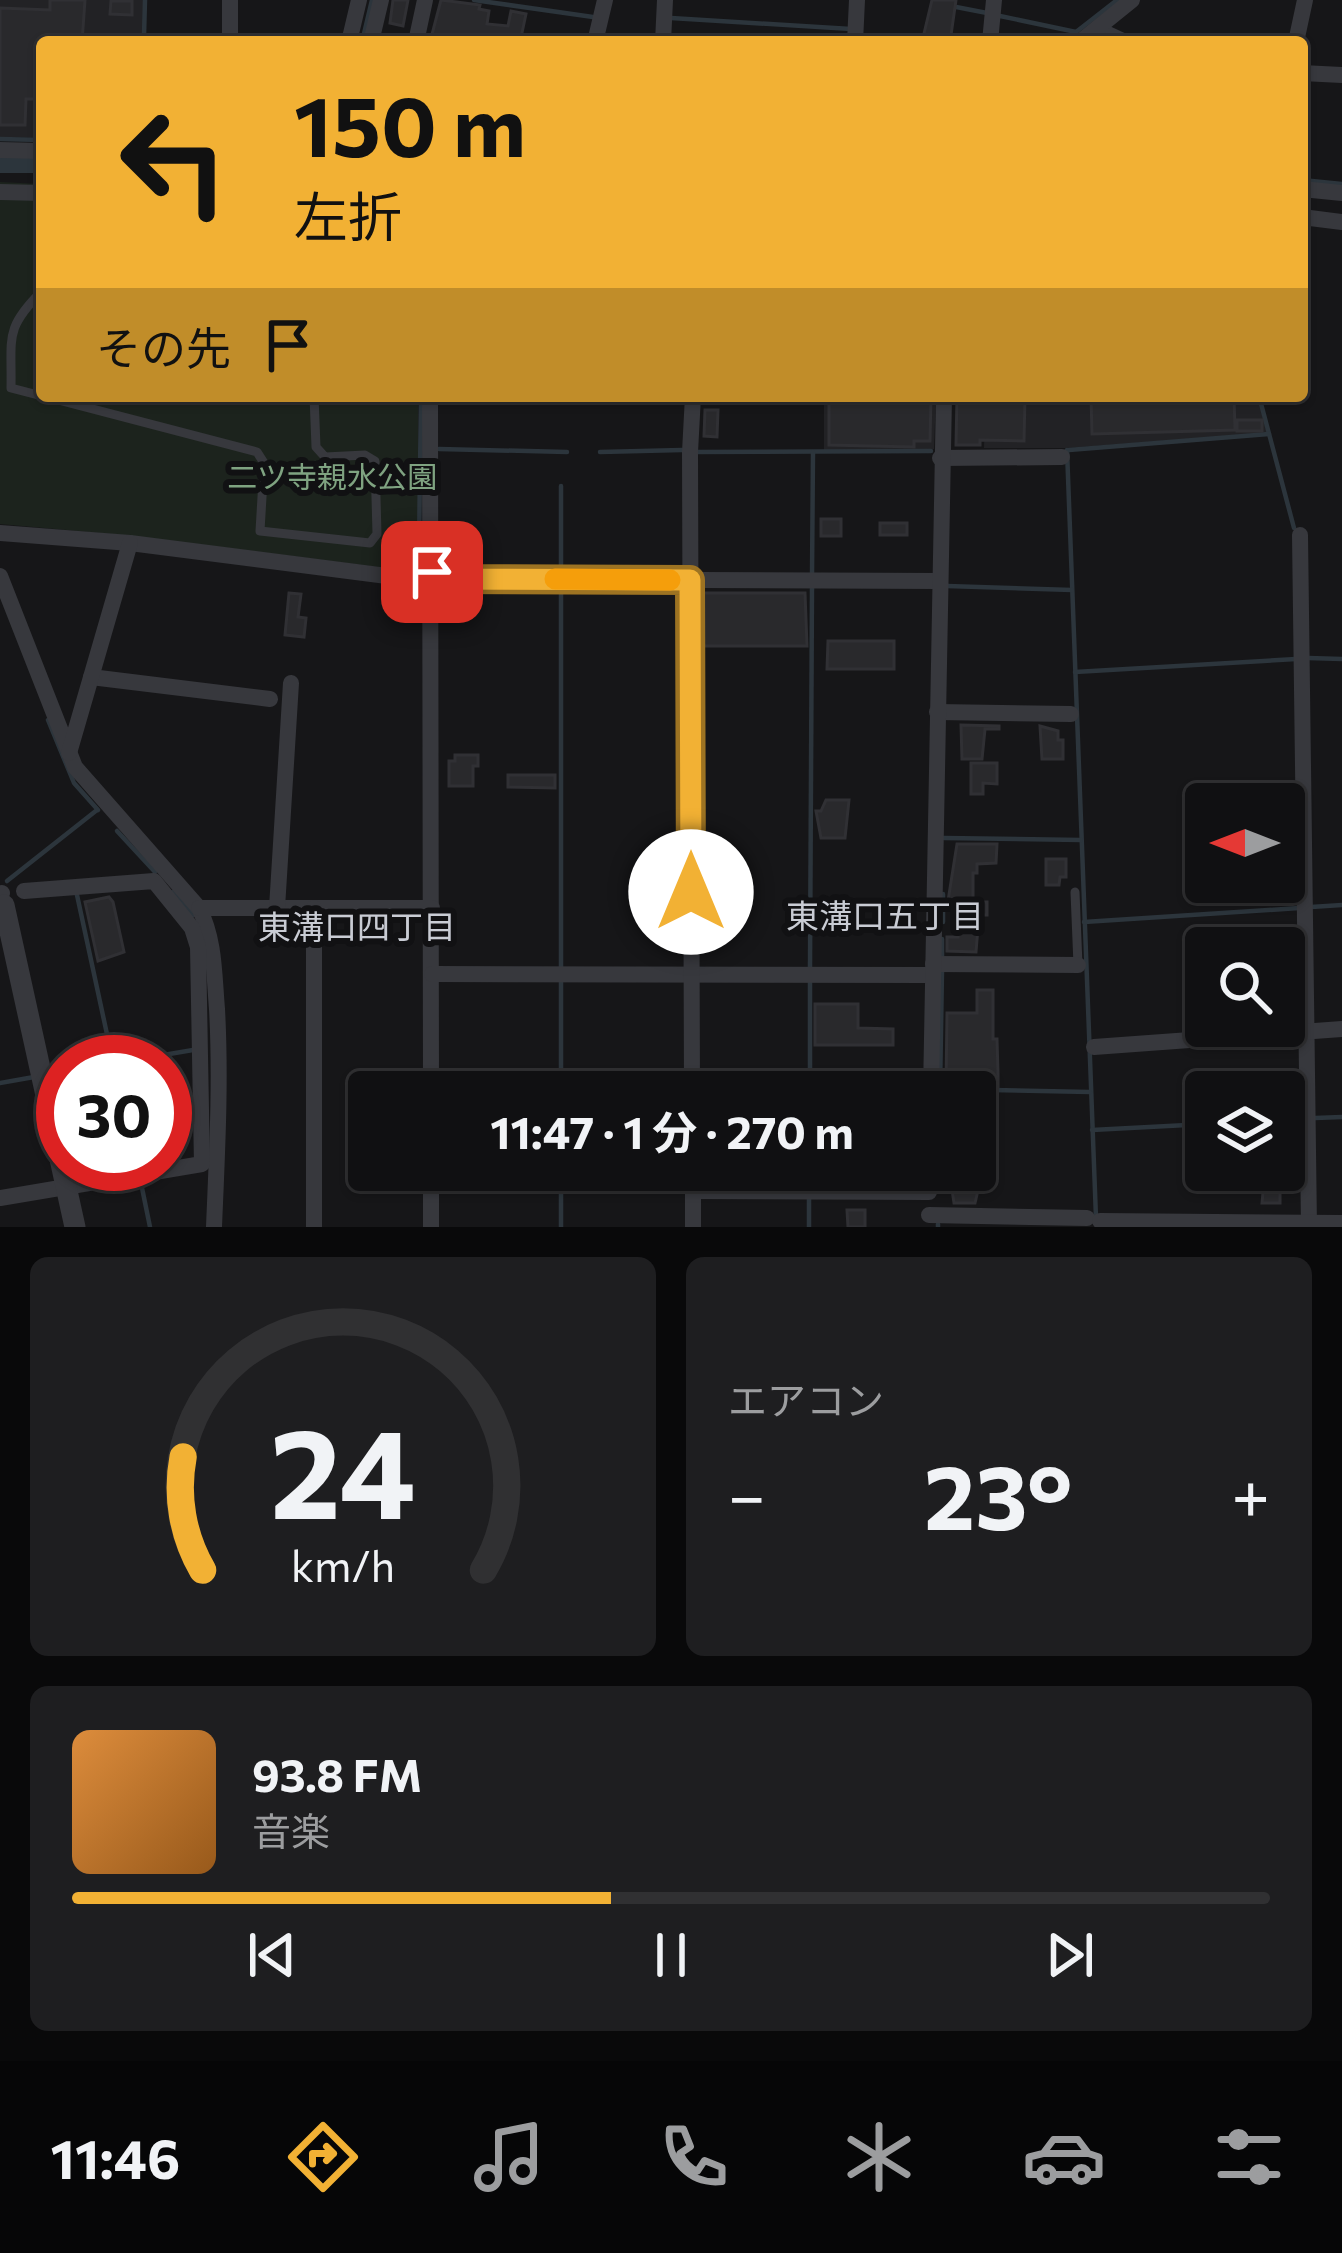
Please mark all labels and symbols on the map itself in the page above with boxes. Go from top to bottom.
park label: 二ツ寺親水公園 [227,457,437,494]
pin [381,521,483,623]
north arrow [1185,783,1305,903]
position arrow [628,829,754,955]
district label: 東溝口五丁目 [786,894,984,935]
district label: 東溝口四丁目 [258,905,456,946]
speed limit sign: 30 [36,1035,192,1191]

